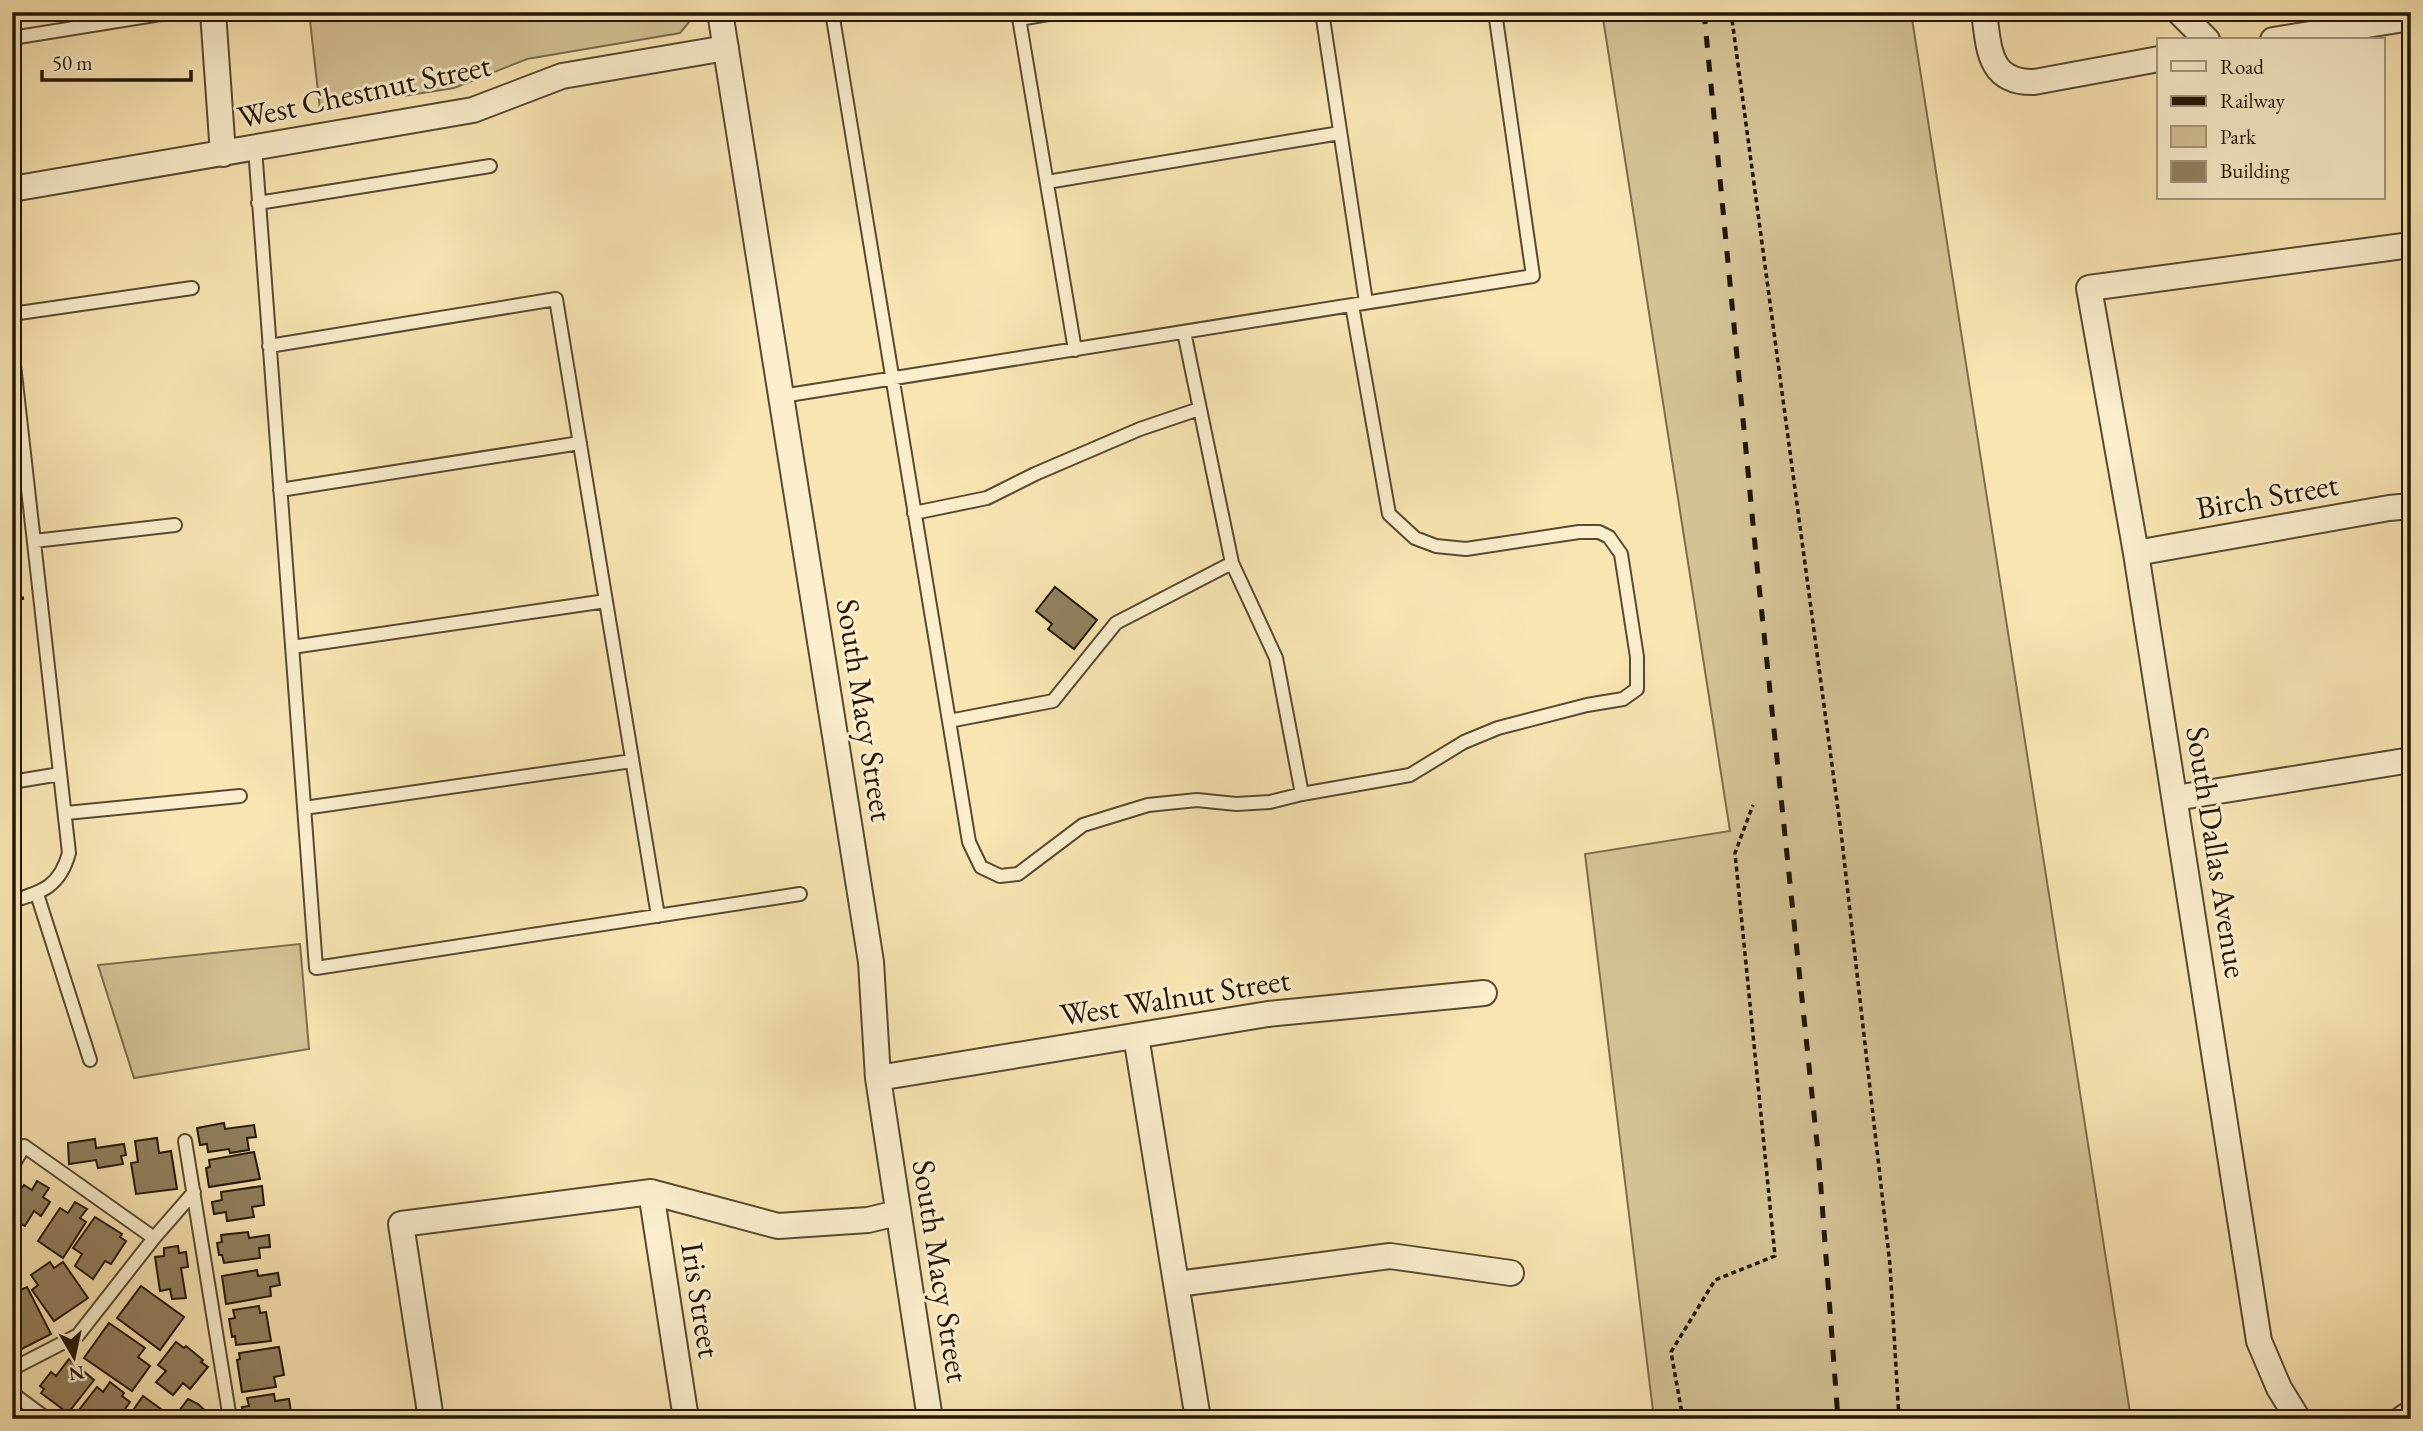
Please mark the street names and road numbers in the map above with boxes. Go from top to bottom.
street label: West Chestnut Street [233,44,495,138]
street label: Birch Street [2193,463,2341,529]
street label: South Macy Street [827,596,903,824]
street label: South Dallas Avenue [2176,723,2258,981]
street label: West Walnut Street [1057,958,1293,1036]
street label: South Macy Street [903,1157,979,1385]
street label: Iris Street [671,1239,731,1361]

